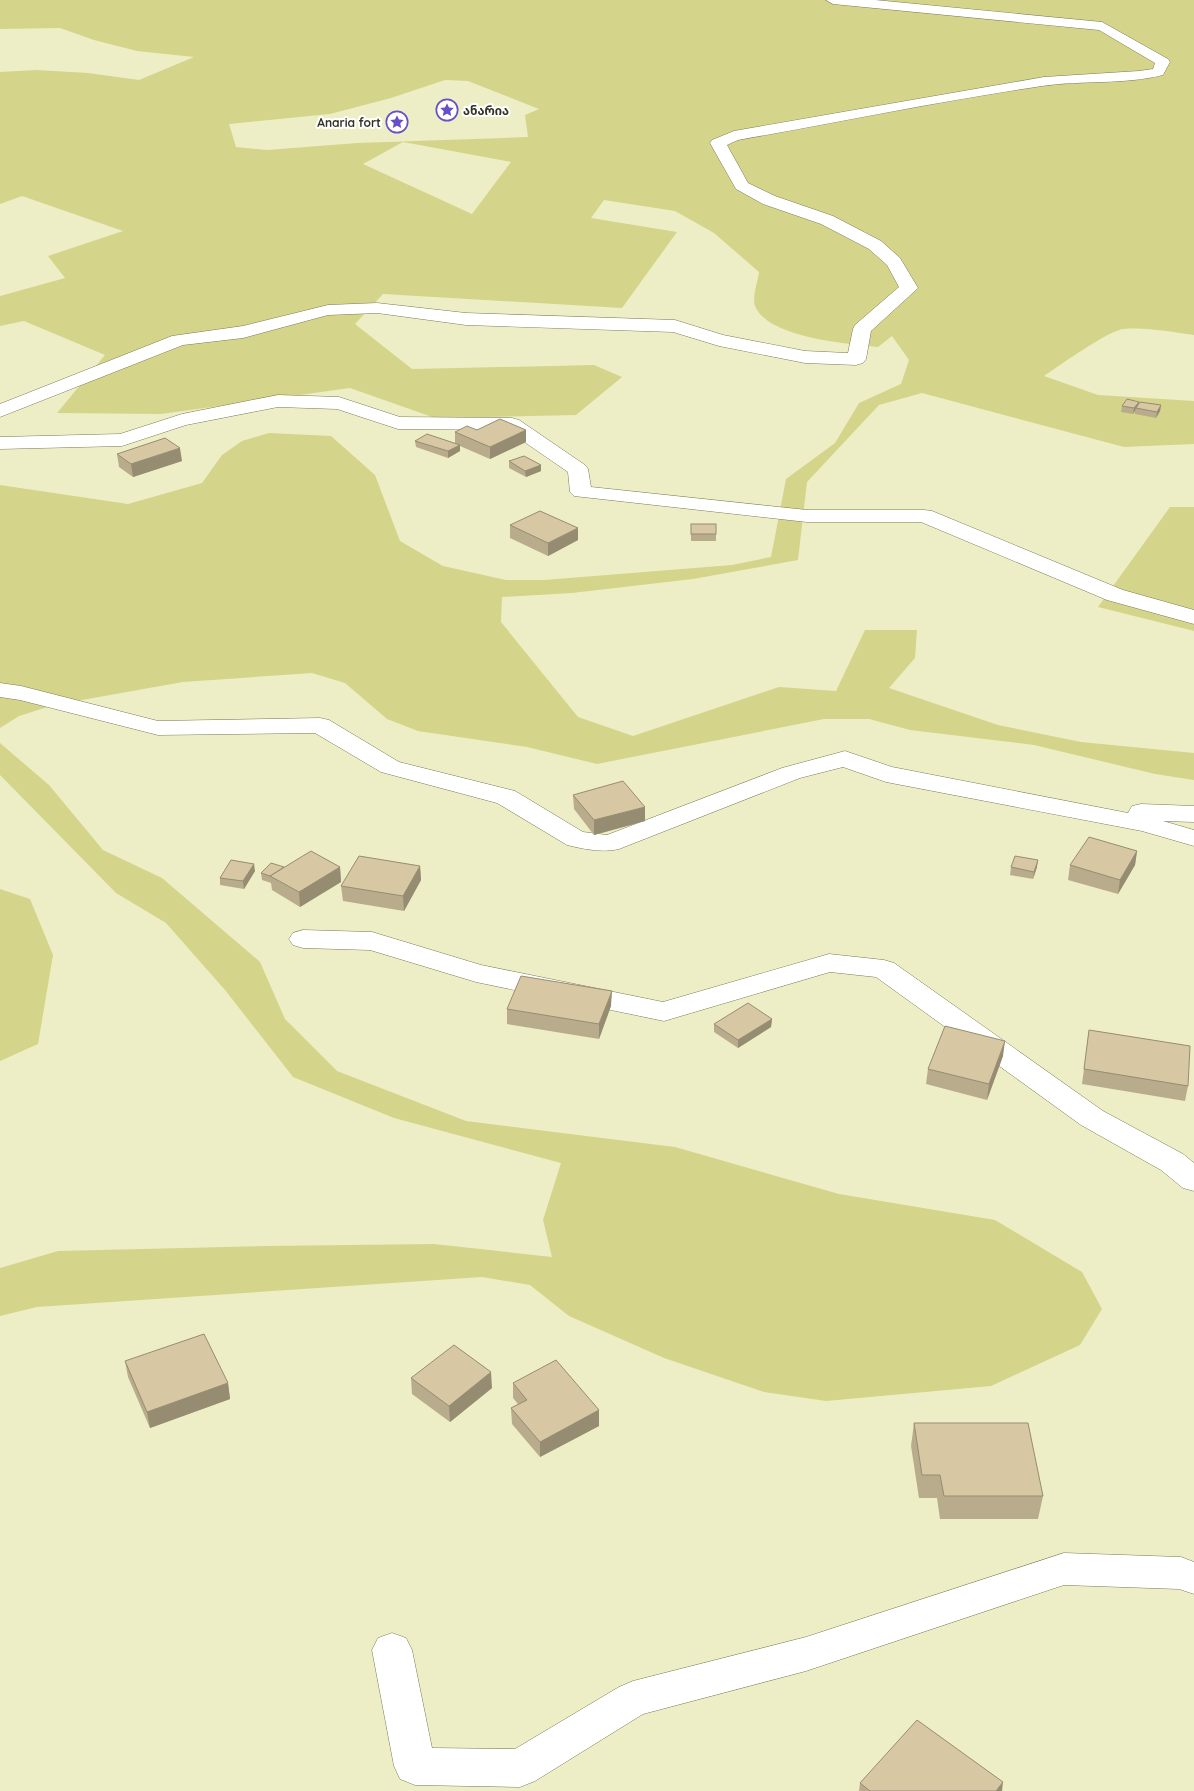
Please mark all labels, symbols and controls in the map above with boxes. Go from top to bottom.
place icon: ანარია [435,98,459,122]
place label: ანარია [463,103,509,118]
place icon: Anaria fort [385,110,409,134]
place label: Anaria fort [317,115,381,130]

